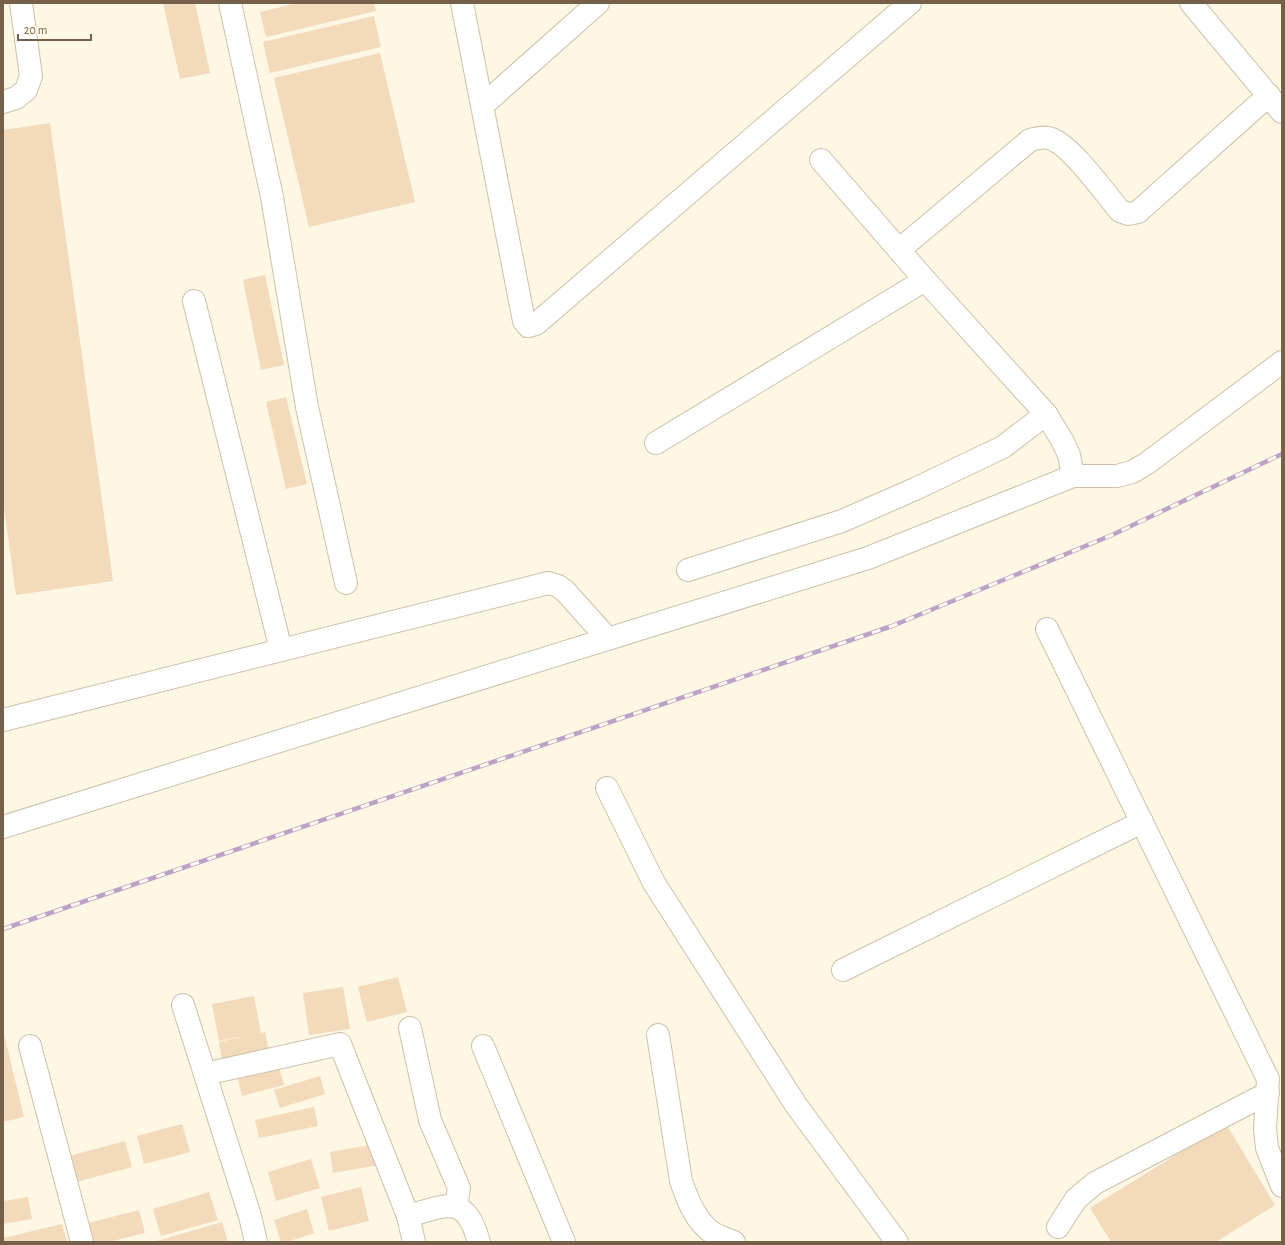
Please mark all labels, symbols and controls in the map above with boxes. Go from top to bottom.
scale bar [18,16,91,42]
text: 20 m [24,24,47,36]

